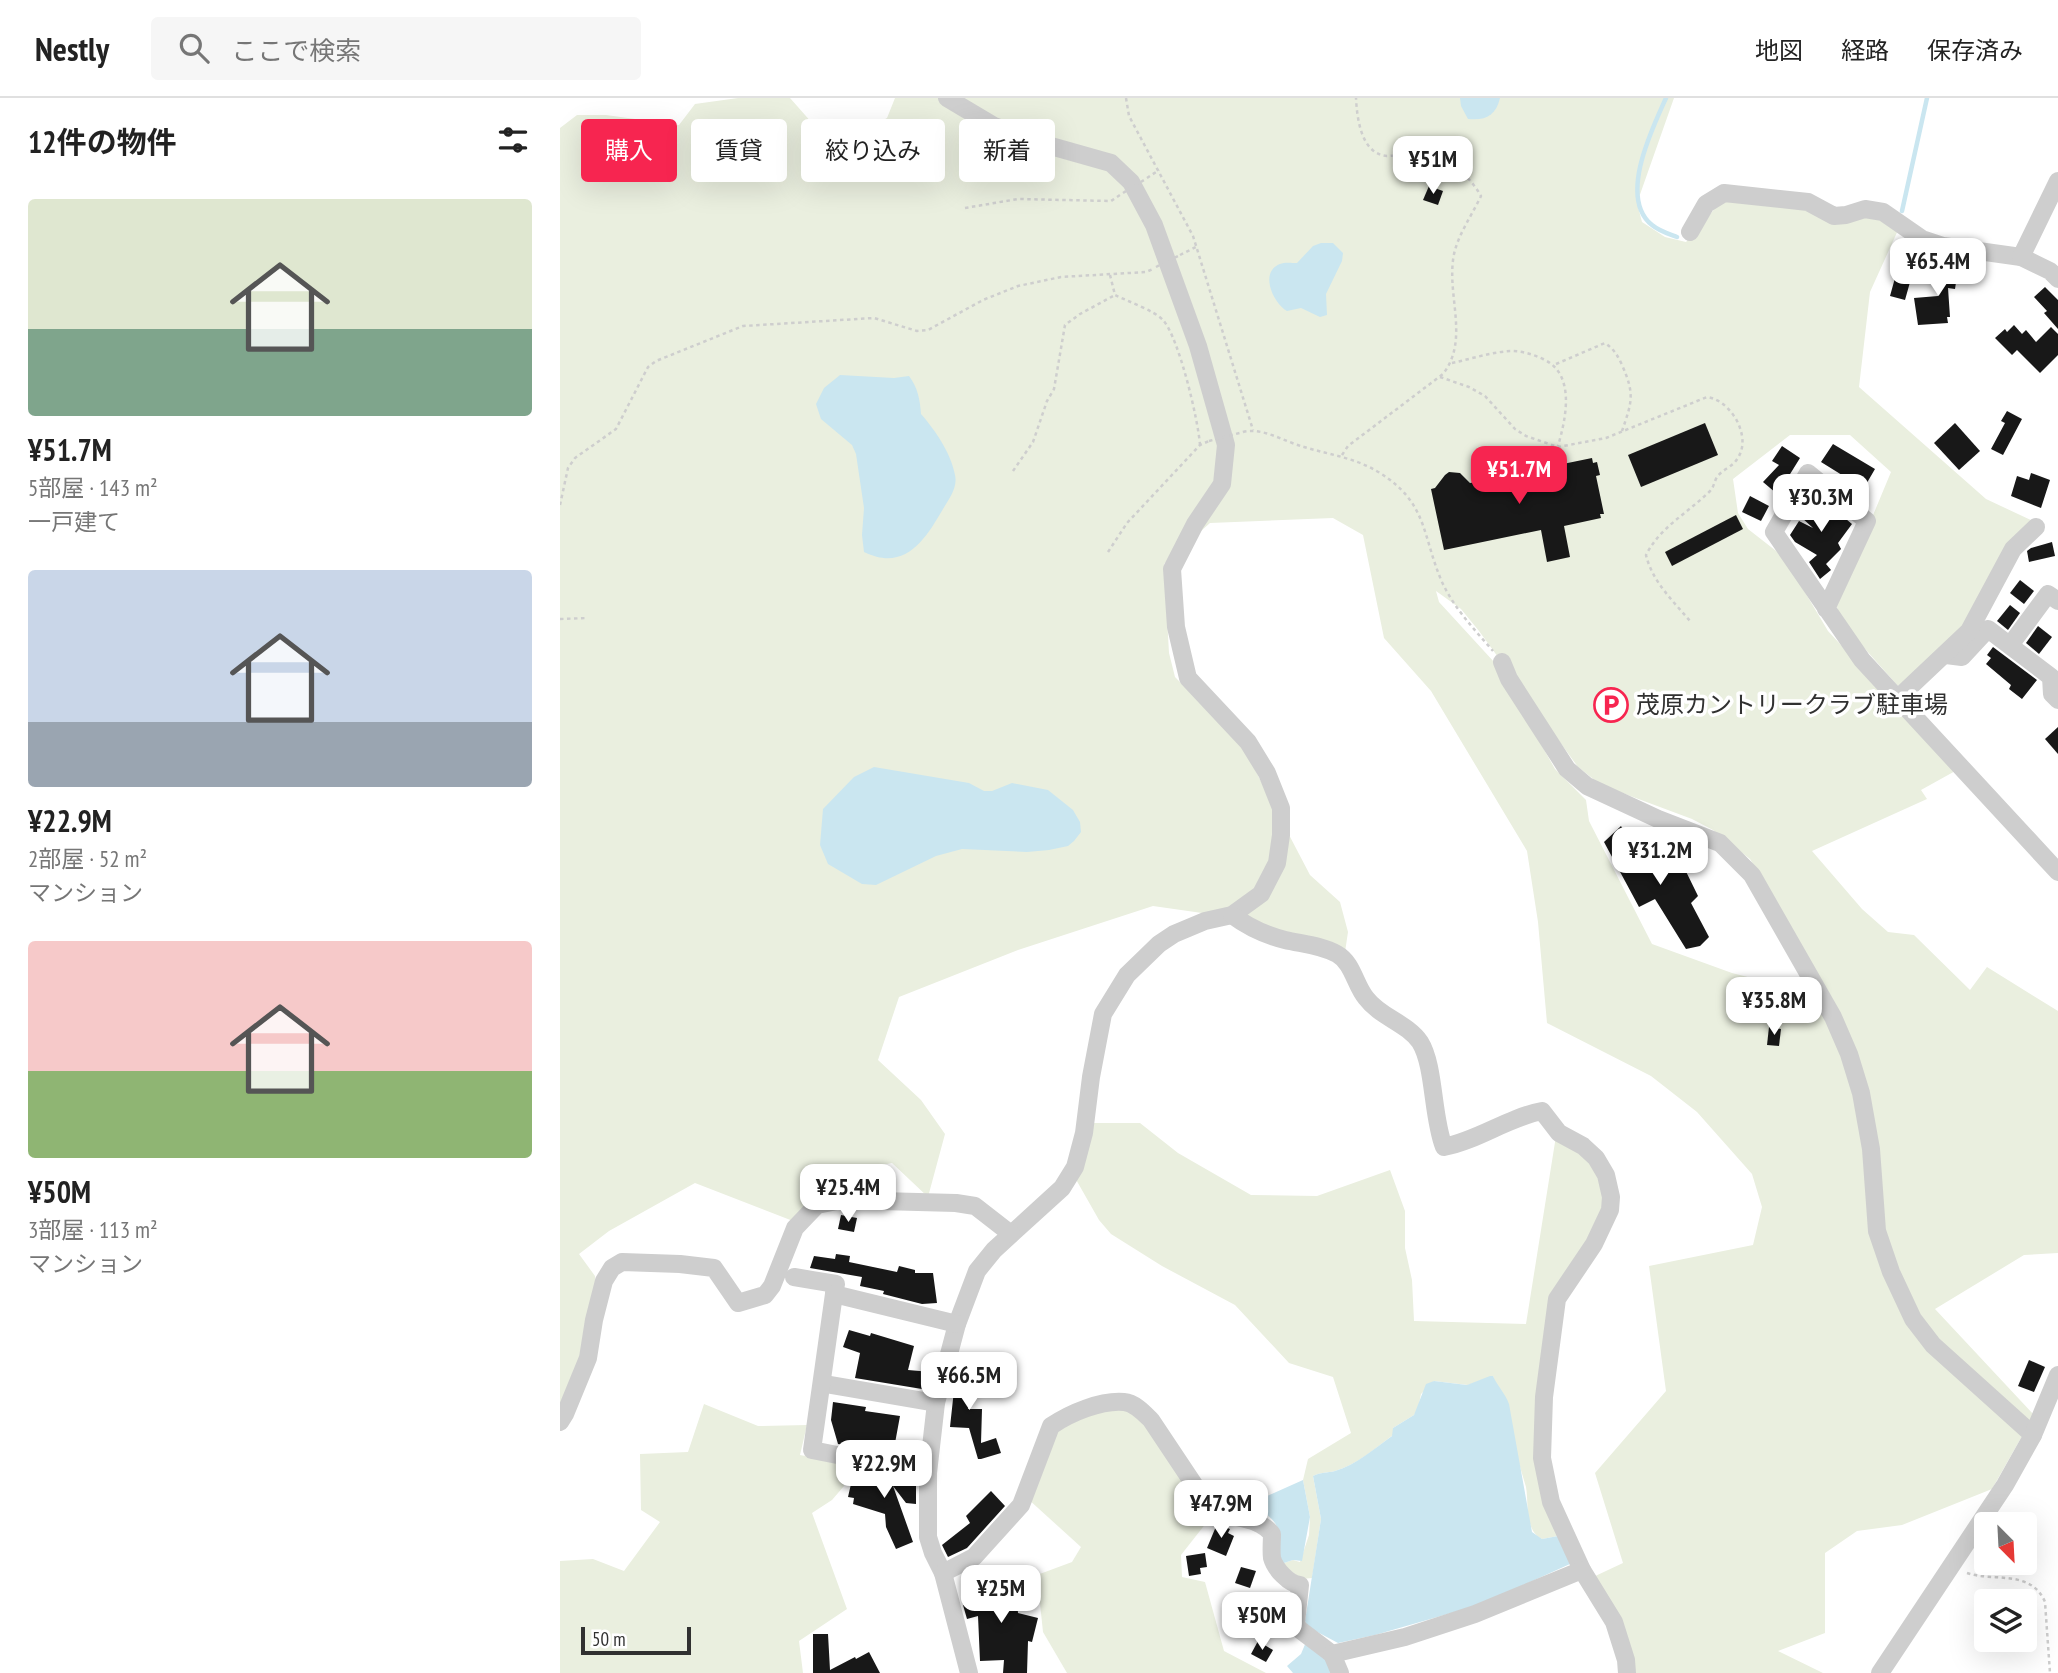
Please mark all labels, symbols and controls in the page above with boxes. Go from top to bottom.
search box [151,17,641,80]
text: Nestly [35,27,109,70]
icon: search [175,29,213,67]
text: ここで検索 [231,34,361,67]
text: 地図 [1755,35,1803,66]
text: 経路 [1841,35,1889,66]
text: 保存済み [1927,35,2023,66]
chip: 購入 [581,119,677,182]
chip: 賃貸 [691,119,787,182]
chip: 絞り込み [801,119,945,182]
chip: 新着 [959,119,1055,182]
icon: filters [494,121,532,159]
text: 12件の物件 [28,122,177,161]
pin: ¥51M [1392,136,1474,196]
text: ¥51M [1409,144,1457,173]
pin: ¥65.4M [1881,238,1995,298]
icon: home [217,244,343,370]
text: ¥65.4M [1906,246,1970,275]
text: ¥51.7M [28,430,112,469]
pin: ¥51.7M [1462,446,1576,506]
text: ¥51.7M [1487,454,1551,483]
text: 5部屋 · 143 m² [28,473,158,502]
pin: ¥30.3M [1764,474,1878,534]
text: ¥30.3M [1789,482,1853,511]
text: 一戸建て [28,507,120,536]
icon: home [217,615,343,741]
parking icon: 茂原カントリークラブ駐車場 [1592,686,1630,724]
place label: 茂原カントリークラブ駐車場 [1636,689,1948,720]
text: ¥22.9M [28,801,112,840]
pin: ¥31.2M [1603,828,1717,887]
text: ¥31.2M [1628,835,1692,864]
text: 2部屋 · 52 m² [28,844,147,873]
text: マンション [28,878,143,907]
pin: ¥35.8M [1717,978,1831,1037]
text: ¥35.8M [1742,985,1806,1014]
icon: home [217,986,343,1112]
pin: ¥25.4M [791,1164,905,1224]
text: ¥50M [28,1172,91,1211]
text: ¥25.4M [816,1172,880,1201]
text: 3部屋 · 113 m² [28,1215,158,1244]
text: マンション [28,1249,143,1278]
pin: ¥66.5M [912,1352,1026,1412]
text: ¥66.5M [937,1360,1001,1389]
pin: ¥22.9M [827,1440,941,1500]
text: ¥22.9M [852,1448,916,1477]
pin: ¥47.9M [1164,1480,1278,1540]
text: ¥47.9M [1190,1488,1252,1517]
north arrow [1974,1512,2037,1575]
map controls [1974,1512,2037,1652]
pin: ¥25M [960,1566,1042,1625]
text: ¥25M [977,1573,1025,1602]
button: layers [1974,1589,2037,1652]
pin: ¥50M [1221,1592,1303,1652]
text: ¥50M [1238,1600,1286,1629]
scale bar [581,1624,691,1656]
text: 50 m [592,1627,626,1651]

